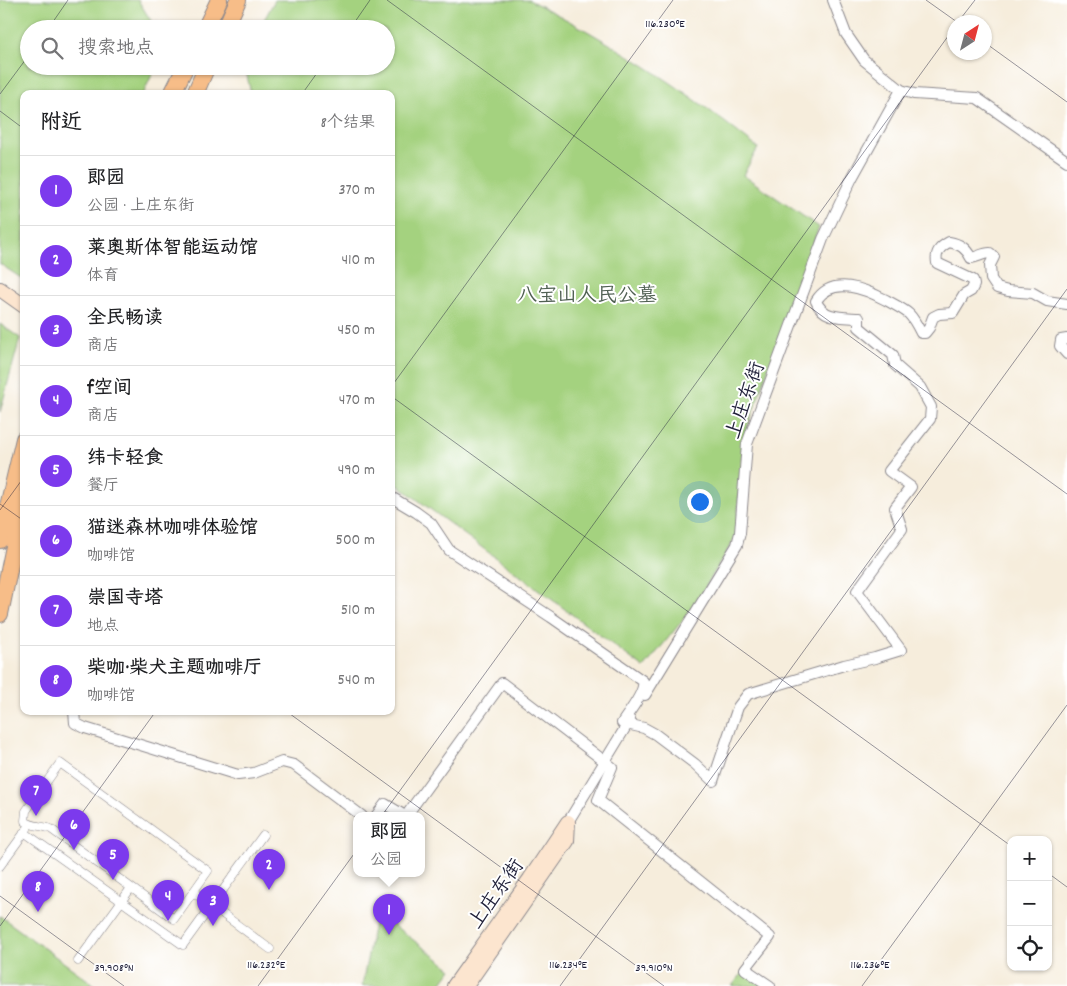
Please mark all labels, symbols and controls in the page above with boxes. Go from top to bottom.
north arrow [947,15,992,60]
text: 116.230°E [645,16,685,33]
search box [20,20,395,75]
icon: search [38,34,66,62]
text: 搜索地点 [78,36,154,63]
text: 附近 [40,109,82,139]
text: 8个结果 [321,112,375,135]
text: 郎园 [87,166,125,193]
text: 1 [54,179,58,202]
text: 370 m [338,179,375,202]
text: 公园 · 上庄东街 [87,195,194,218]
text: 莱奥斯体智能运动馆 [87,236,258,263]
text: 2 [53,249,60,272]
text: 410 m [341,249,375,272]
text: 体育 [87,265,119,288]
park label: 八宝山人民公墓 [517,283,657,311]
text: 全民畅读 [87,306,163,333]
text: 3 [52,319,60,342]
text: 450 m [338,319,375,342]
text: 商店 [87,335,119,358]
street label: 上庄东街 [721,359,773,443]
text: f空间 [87,376,132,403]
text: 4 [53,389,59,412]
text: 470 m [339,389,375,412]
text: 商店 [87,405,119,428]
text: 纬卡轻食 [87,446,163,473]
text: 5 [52,459,60,482]
text: 490 m [338,459,375,482]
text: 餐厅 [87,475,119,498]
your location [687,489,713,515]
text: 猫迷森林咖啡体验馆 [87,516,258,543]
text: 6 [52,529,60,552]
text: 500 m [335,529,375,552]
text: 咖啡馆 [87,545,135,568]
text: 崇国寺塔 [87,586,163,613]
text: 7 [53,599,59,622]
text: 510 m [341,599,375,622]
text: 地点 [87,615,119,638]
text: 柴咖·柴犬主题咖啡厅 [87,656,262,683]
text: 8 [53,669,59,692]
text: 540 m [338,669,375,692]
text: 咖啡馆 [87,685,135,708]
pin: 7 [20,775,52,816]
pin: 6 [58,809,90,850]
popup [353,812,425,877]
text: 郎园 [370,820,408,847]
map controls [1007,836,1052,971]
button: + [1007,836,1052,881]
pin: 5 [97,839,129,880]
pin: 2 [253,849,285,890]
text: 公园 [370,849,402,872]
street label: 上庄东街 [463,854,532,936]
pin: 8 [22,871,54,912]
pin: 4 [152,880,184,921]
button: − [1007,881,1052,926]
pin: 3 [197,885,229,926]
pin: 1 [373,894,405,935]
button: locate [1007,926,1052,971]
text: 116.232°E [247,957,286,974]
text: 116.234°E [549,957,588,974]
text: 116.236°E [851,957,890,974]
text: 39.908°N [94,960,134,977]
text: 39.910°N [635,960,673,977]

